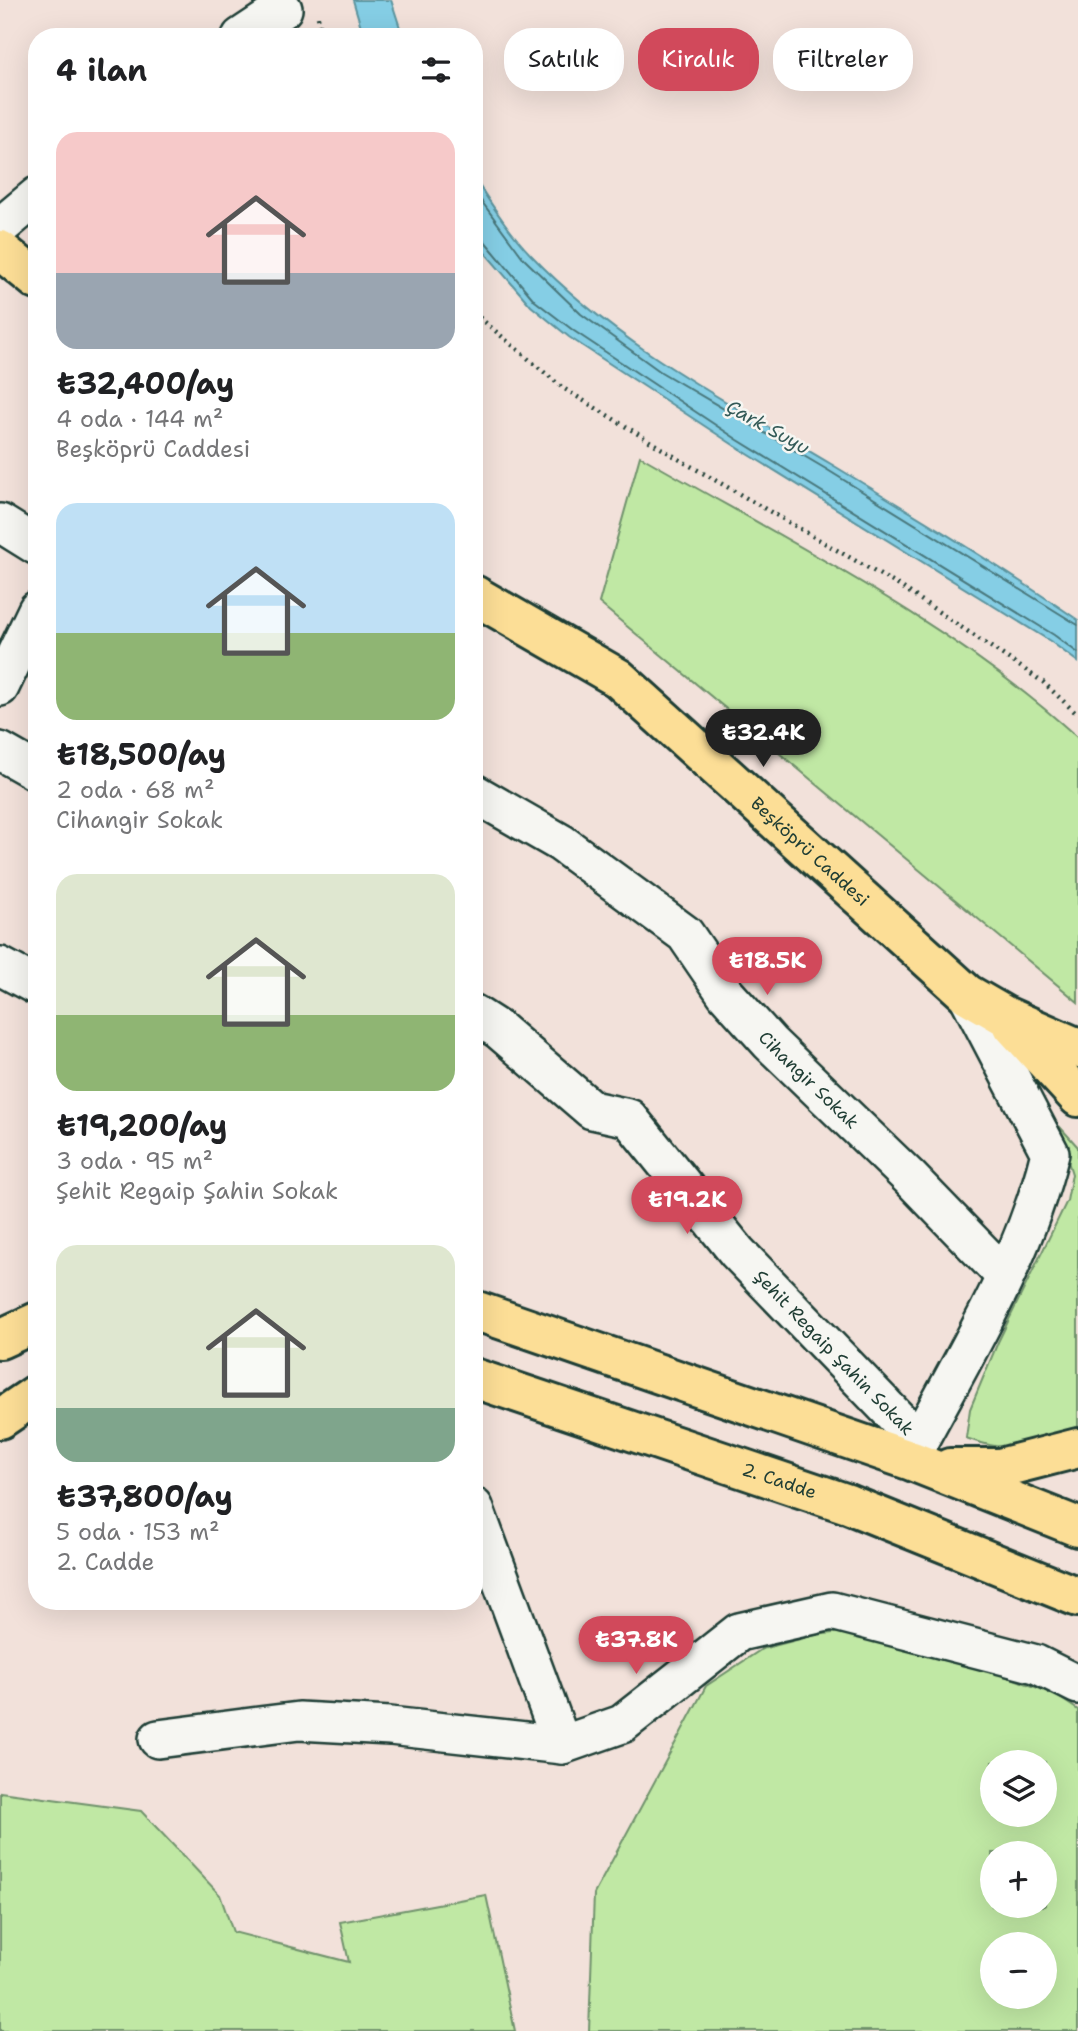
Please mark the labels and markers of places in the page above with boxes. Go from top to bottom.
pin: ₺32.4K [706,710,820,769]
pin: ₺18.5K [710,937,824,997]
pin: ₺19.2K [630,1176,744,1236]
pin: ₺37.8K [579,1616,693,1676]

